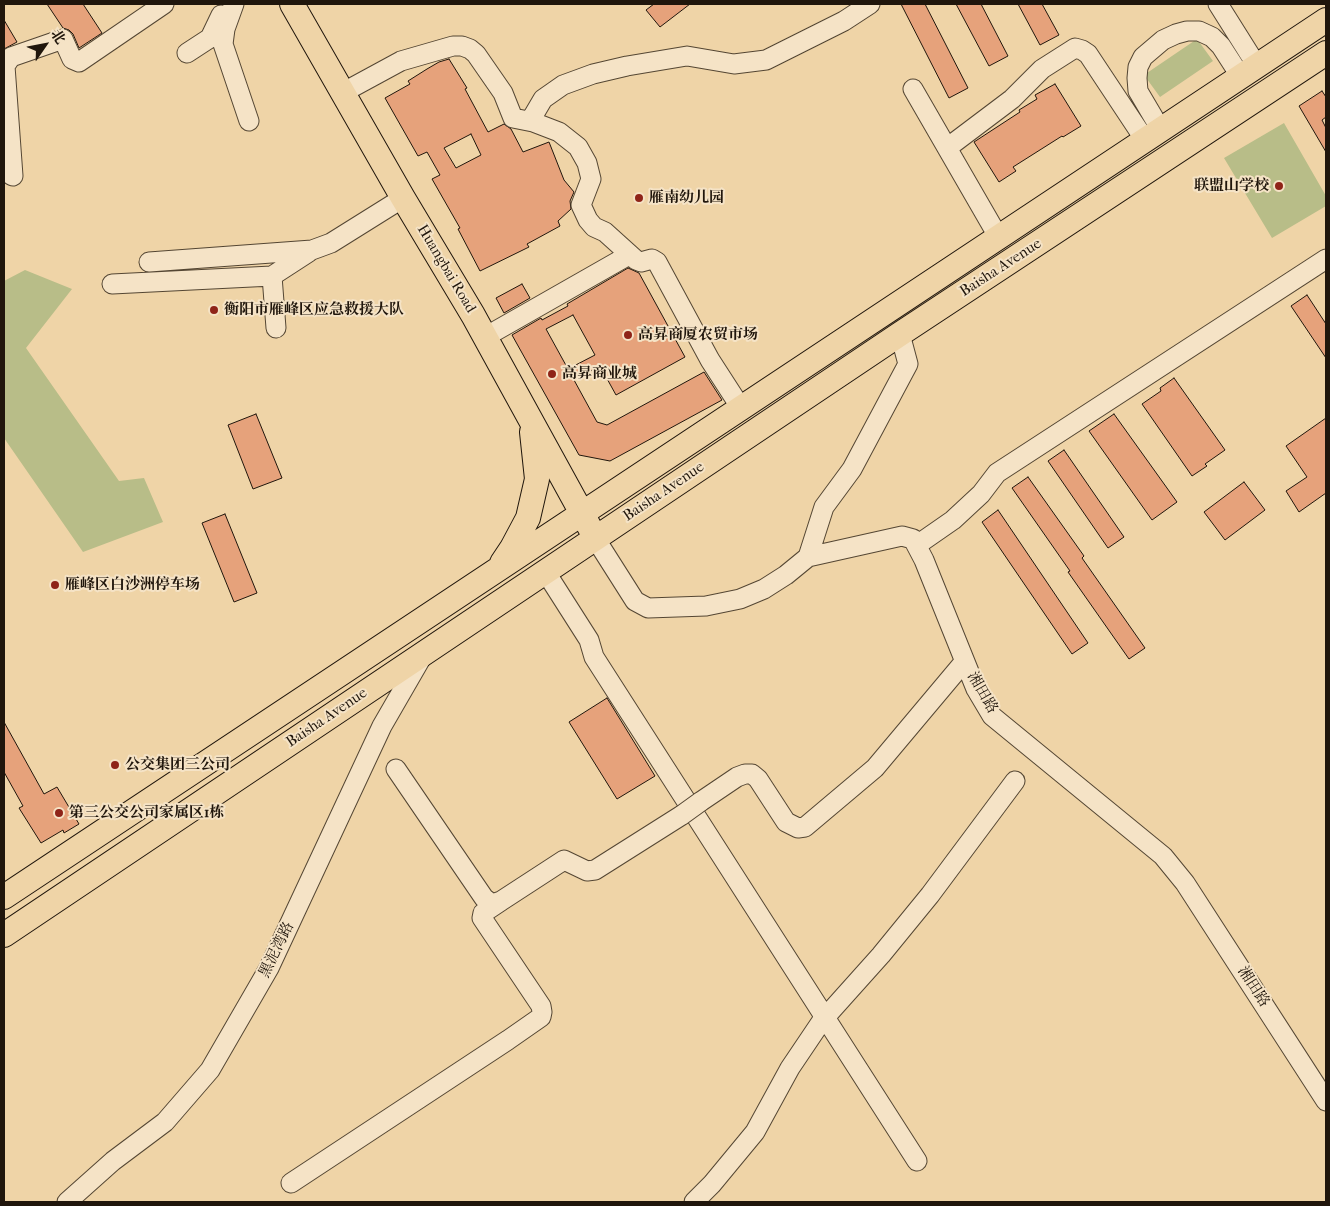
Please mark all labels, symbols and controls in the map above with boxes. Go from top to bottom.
north arrow [20,20,70,70]
text: 北 [47,26,69,47]
place label: 联盟山学校 [1194,177,1269,195]
marker: 联盟山学校 [1273,180,1285,192]
place label: 雁南幼儿园 [649,189,724,207]
marker: 雁南幼儿园 [633,192,645,204]
street label: Huangbai Road [413,222,479,316]
street label: Baisha Avenue [957,235,1045,301]
place label: 衡阳市雁峰区应急救援大队 [224,301,404,319]
marker: 衡阳市雁峰区应急救援大队 [208,304,220,316]
place label: 高昇商厦农贸市场 [638,326,758,344]
marker: 高昇商厦农贸市场 [622,329,634,341]
place label: 高昇商业城 [562,365,637,383]
marker: 高昇商业城 [546,368,558,380]
street label: Baisha Avenue [620,458,708,526]
place label: 雁峰区白沙洲停车场 [65,576,200,594]
marker: 雁峰区白沙洲停车场 [49,579,61,591]
street label: 湘田路 [963,669,1001,717]
street label: Baisha Avenue [283,684,371,752]
place label: 公交集团三公司 [125,756,230,774]
marker: 公交集团三公司 [109,759,121,771]
place label: 第三公交公司家属区1栋 [69,804,224,822]
marker: 第三公交公司家属区1栋 [53,807,65,819]
street label: 黑泥湾路 [256,919,298,981]
street label: 湘田路 [1233,963,1273,1011]

